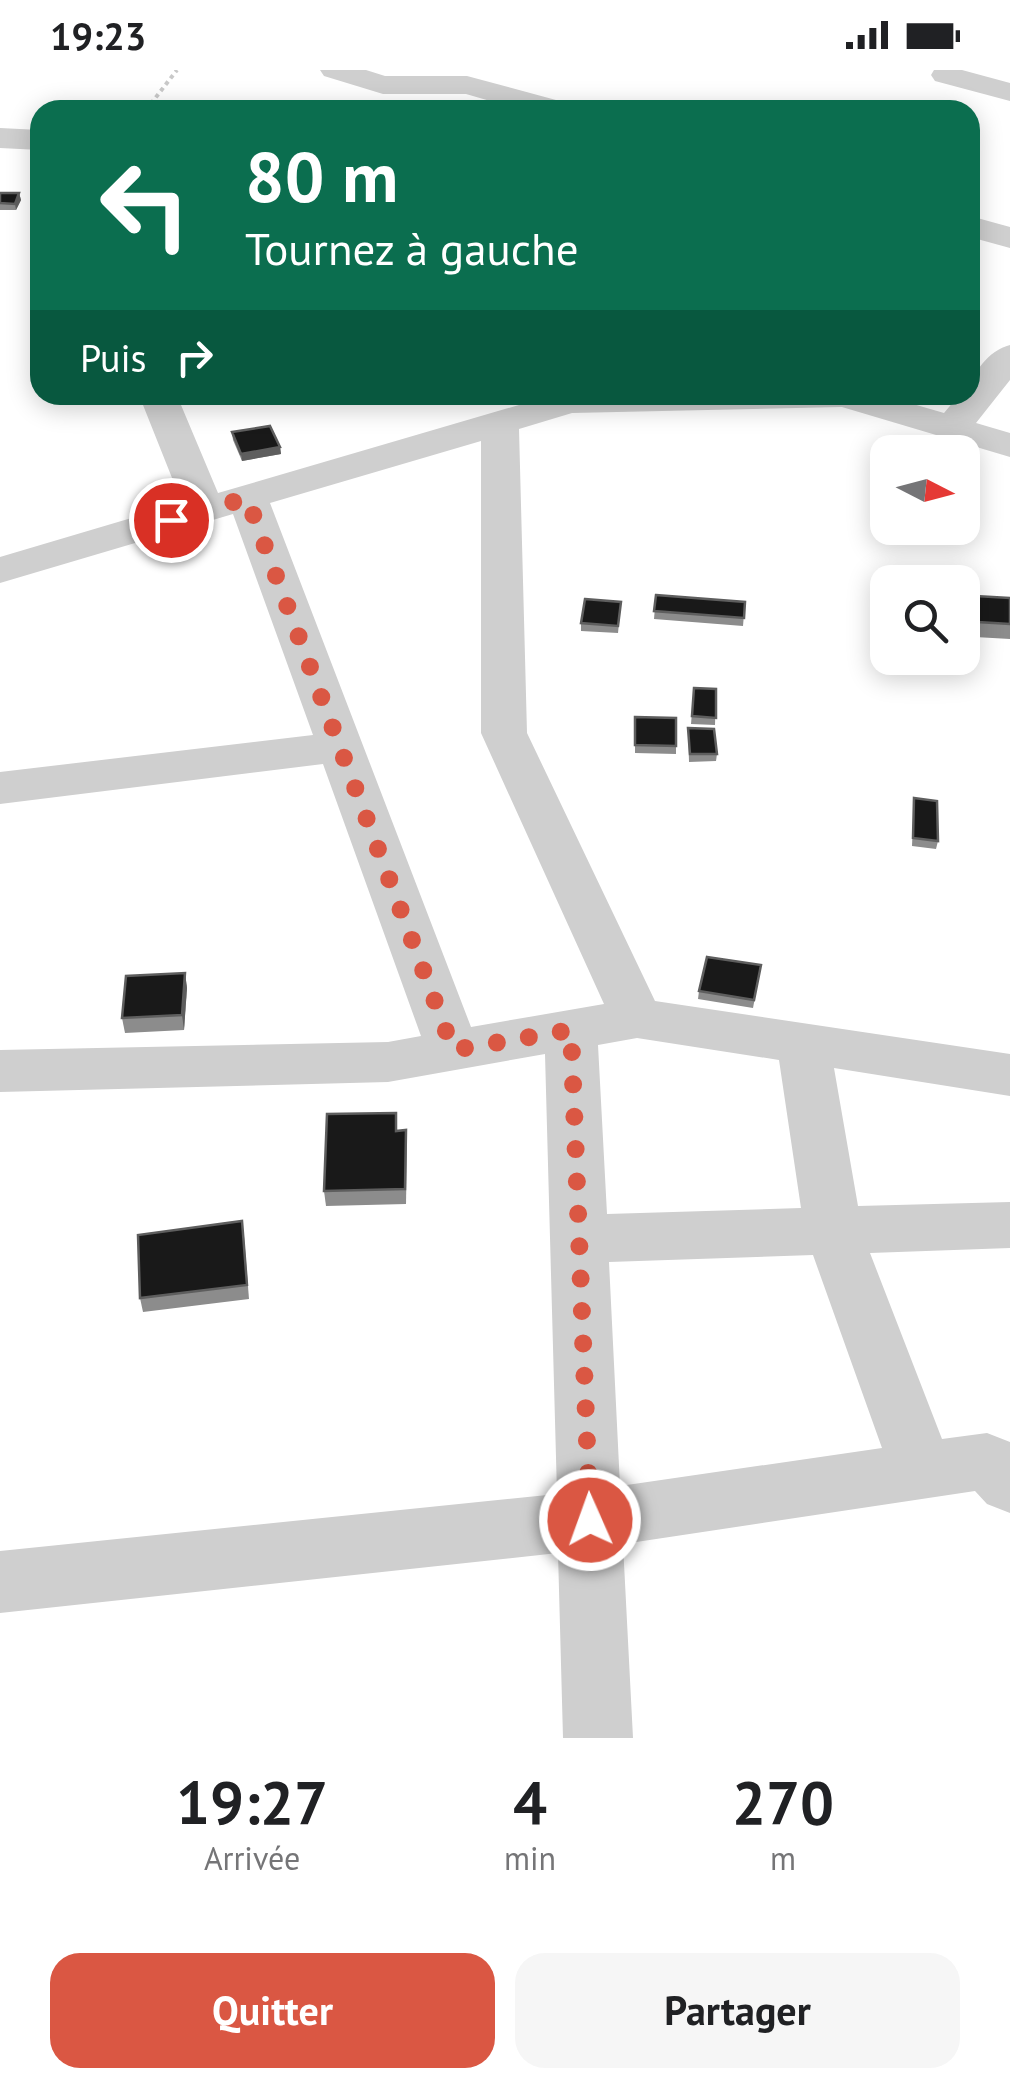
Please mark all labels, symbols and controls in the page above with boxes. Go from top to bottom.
text: 19:23 [50,11,146,60]
text: 80 m [245,131,398,221]
icon: left [80,140,210,270]
text: Tournez à gauche [245,219,579,277]
icon: right [167,330,222,385]
text: Puis [80,333,147,382]
north arrow [870,435,980,545]
map controls [870,435,980,675]
pin [129,478,214,563]
icon: arrive [144,493,199,548]
button: search [870,565,980,675]
position arrow [538,1468,642,1572]
text: 19:27 [176,1763,328,1841]
text: 4 [513,1763,547,1841]
text: 270 [732,1763,834,1841]
text: Arrivée [204,1837,300,1879]
text: min [504,1837,556,1879]
text: m [770,1837,796,1879]
button: Quitter [50,1953,495,2068]
button: Partager [515,1953,960,2068]

